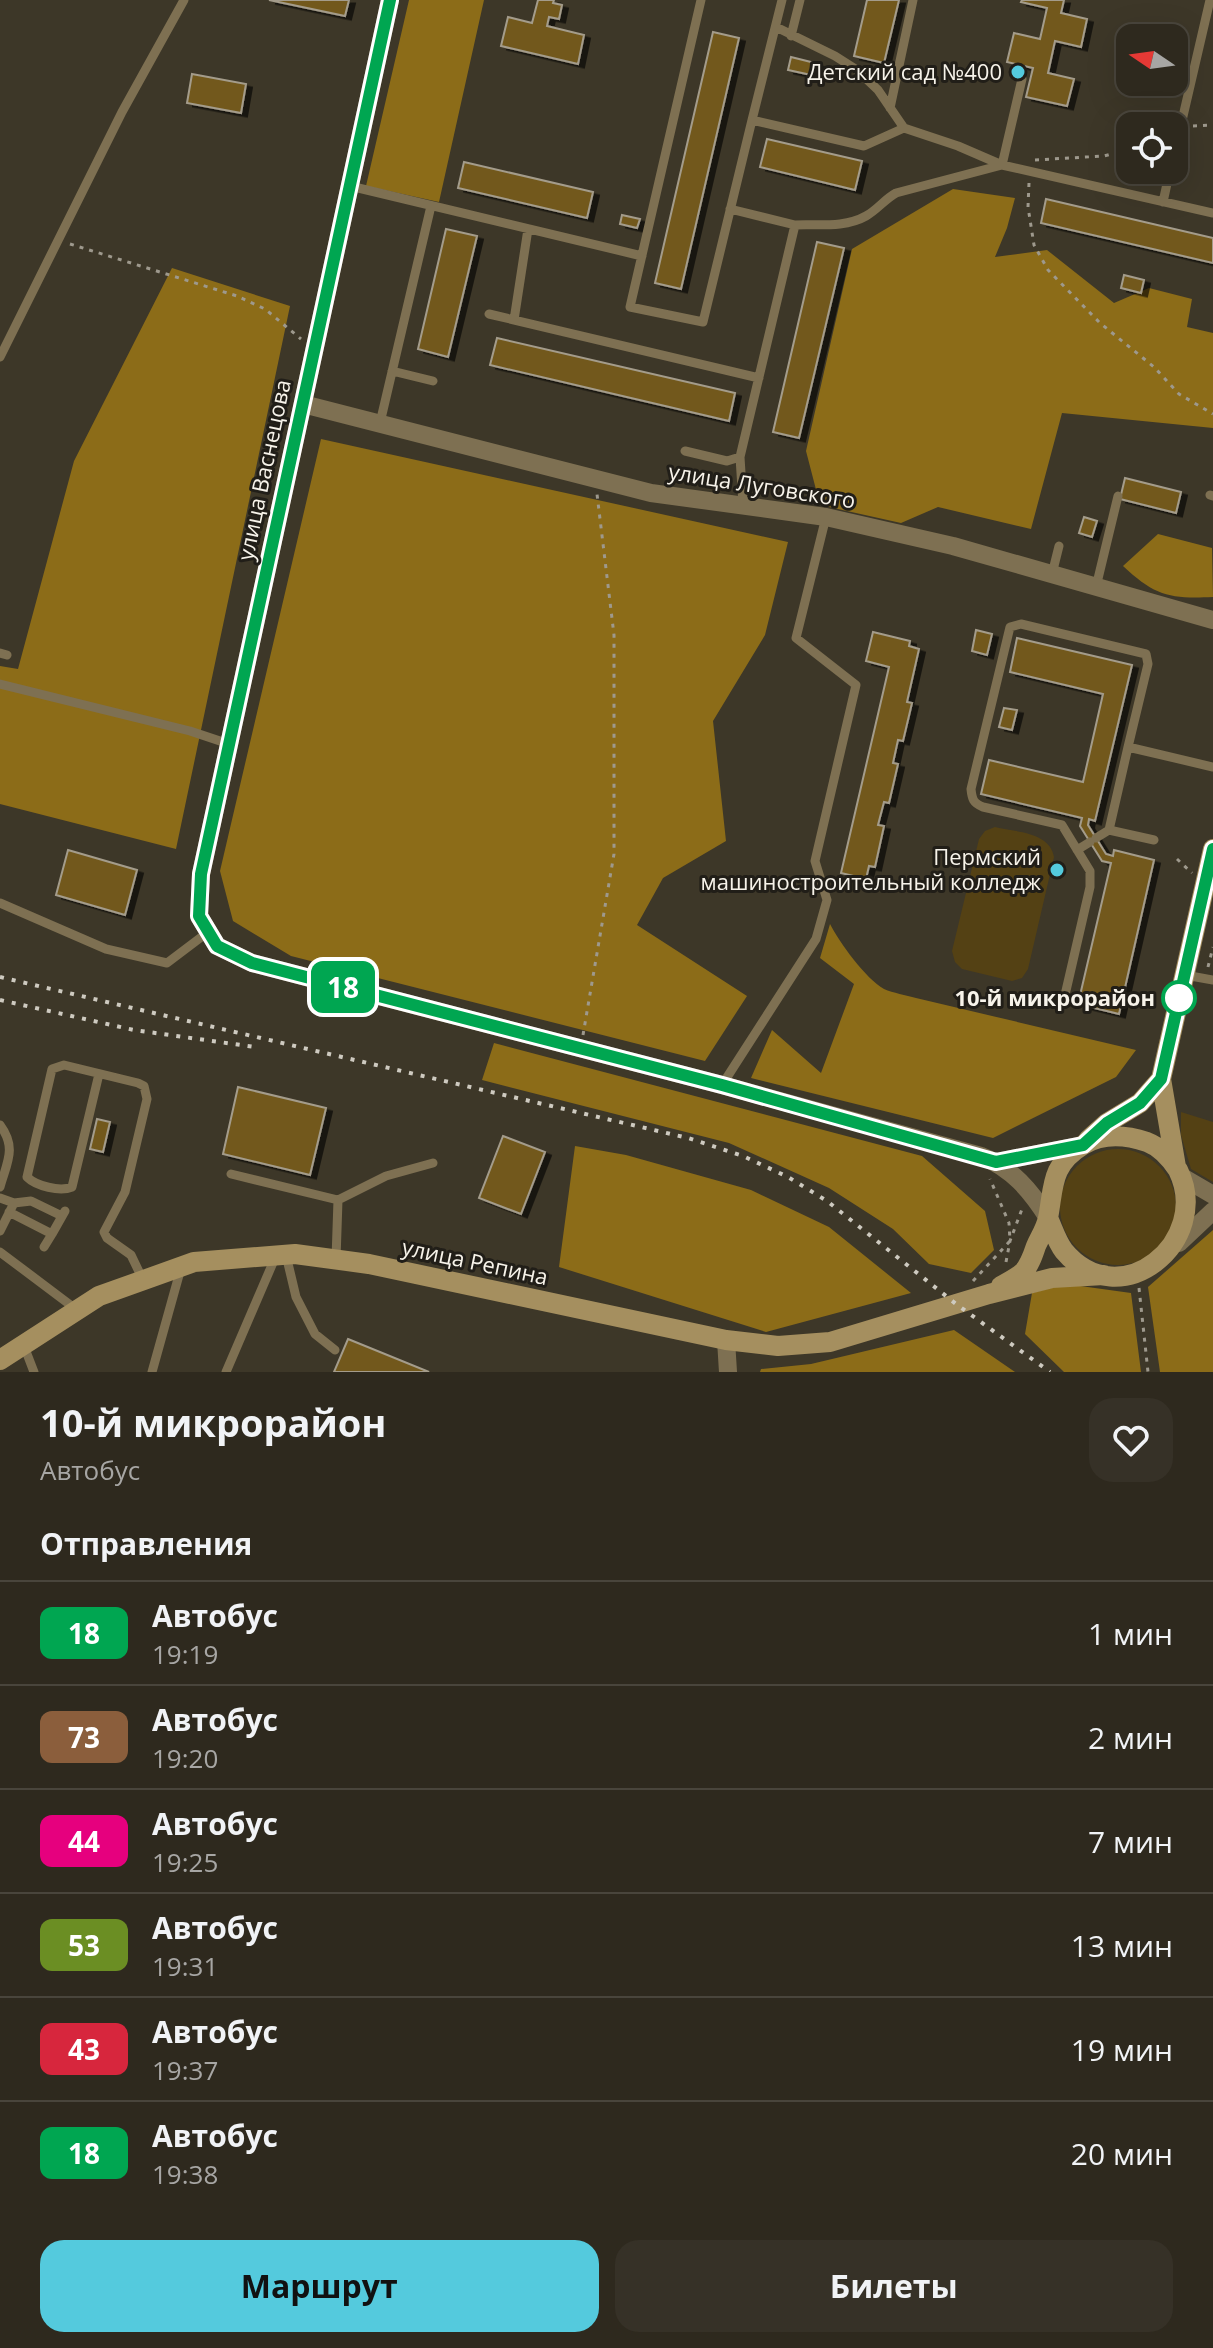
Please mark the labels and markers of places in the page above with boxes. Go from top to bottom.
place label: Детский сад №400 [807,56,1002,86]
marker: Детский сад №400 [1009,63,1027,81]
place label: Пермский машиностроительный колледж [701,841,1042,896]
marker: Пермский машиностроительный колледж [1048,861,1066,879]
marker: 10-й микрорайон [1162,981,1196,1015]
place label: 10-й микрорайон [954,982,1155,1012]

